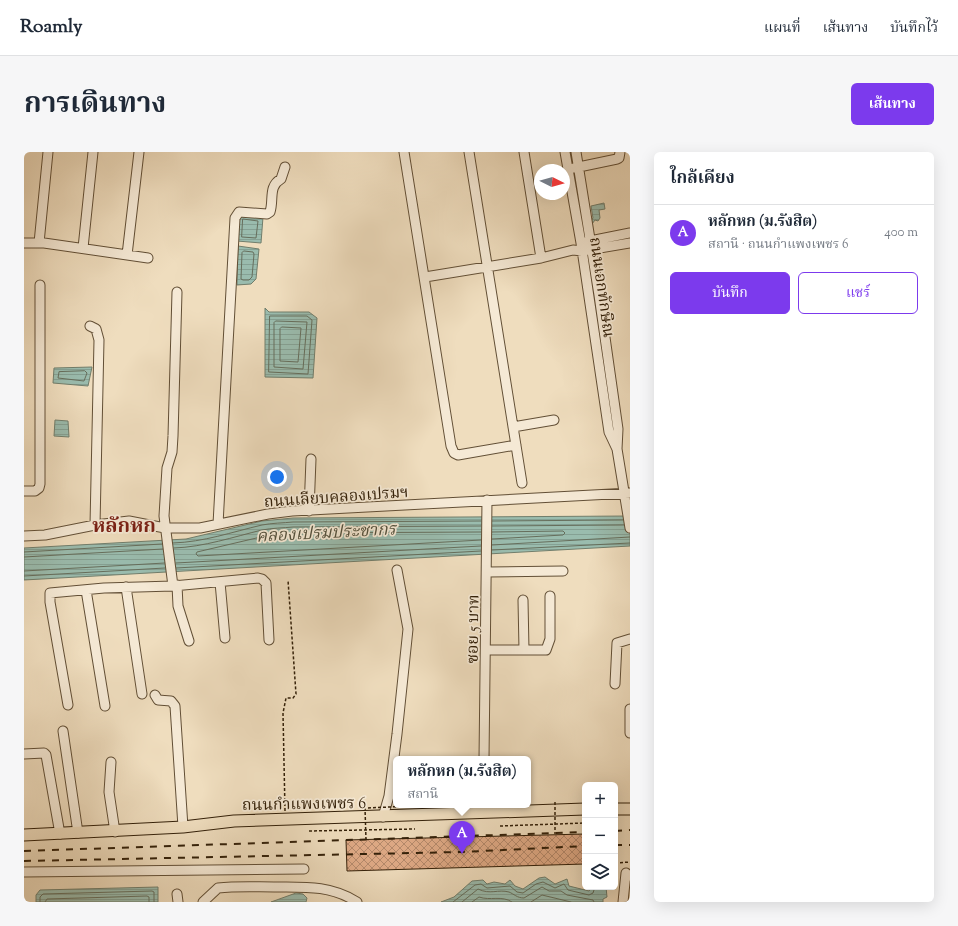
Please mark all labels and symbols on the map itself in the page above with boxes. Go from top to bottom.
north arrow [534,164,570,200]
street label: ถนนเอกทักษิณ [582,236,619,339]
your location [267,467,287,487]
street label: ถนนเลียบคลองเปรมฯ [263,482,409,515]
district label: หลักหก [92,513,156,542]
water label: คลองเปรมประชากร [256,518,398,550]
street label: ซอย 5 บาท [462,594,487,664]
street label: ถนนกำแพงเพชร 6 [242,793,366,818]
pin: A [449,821,475,854]

